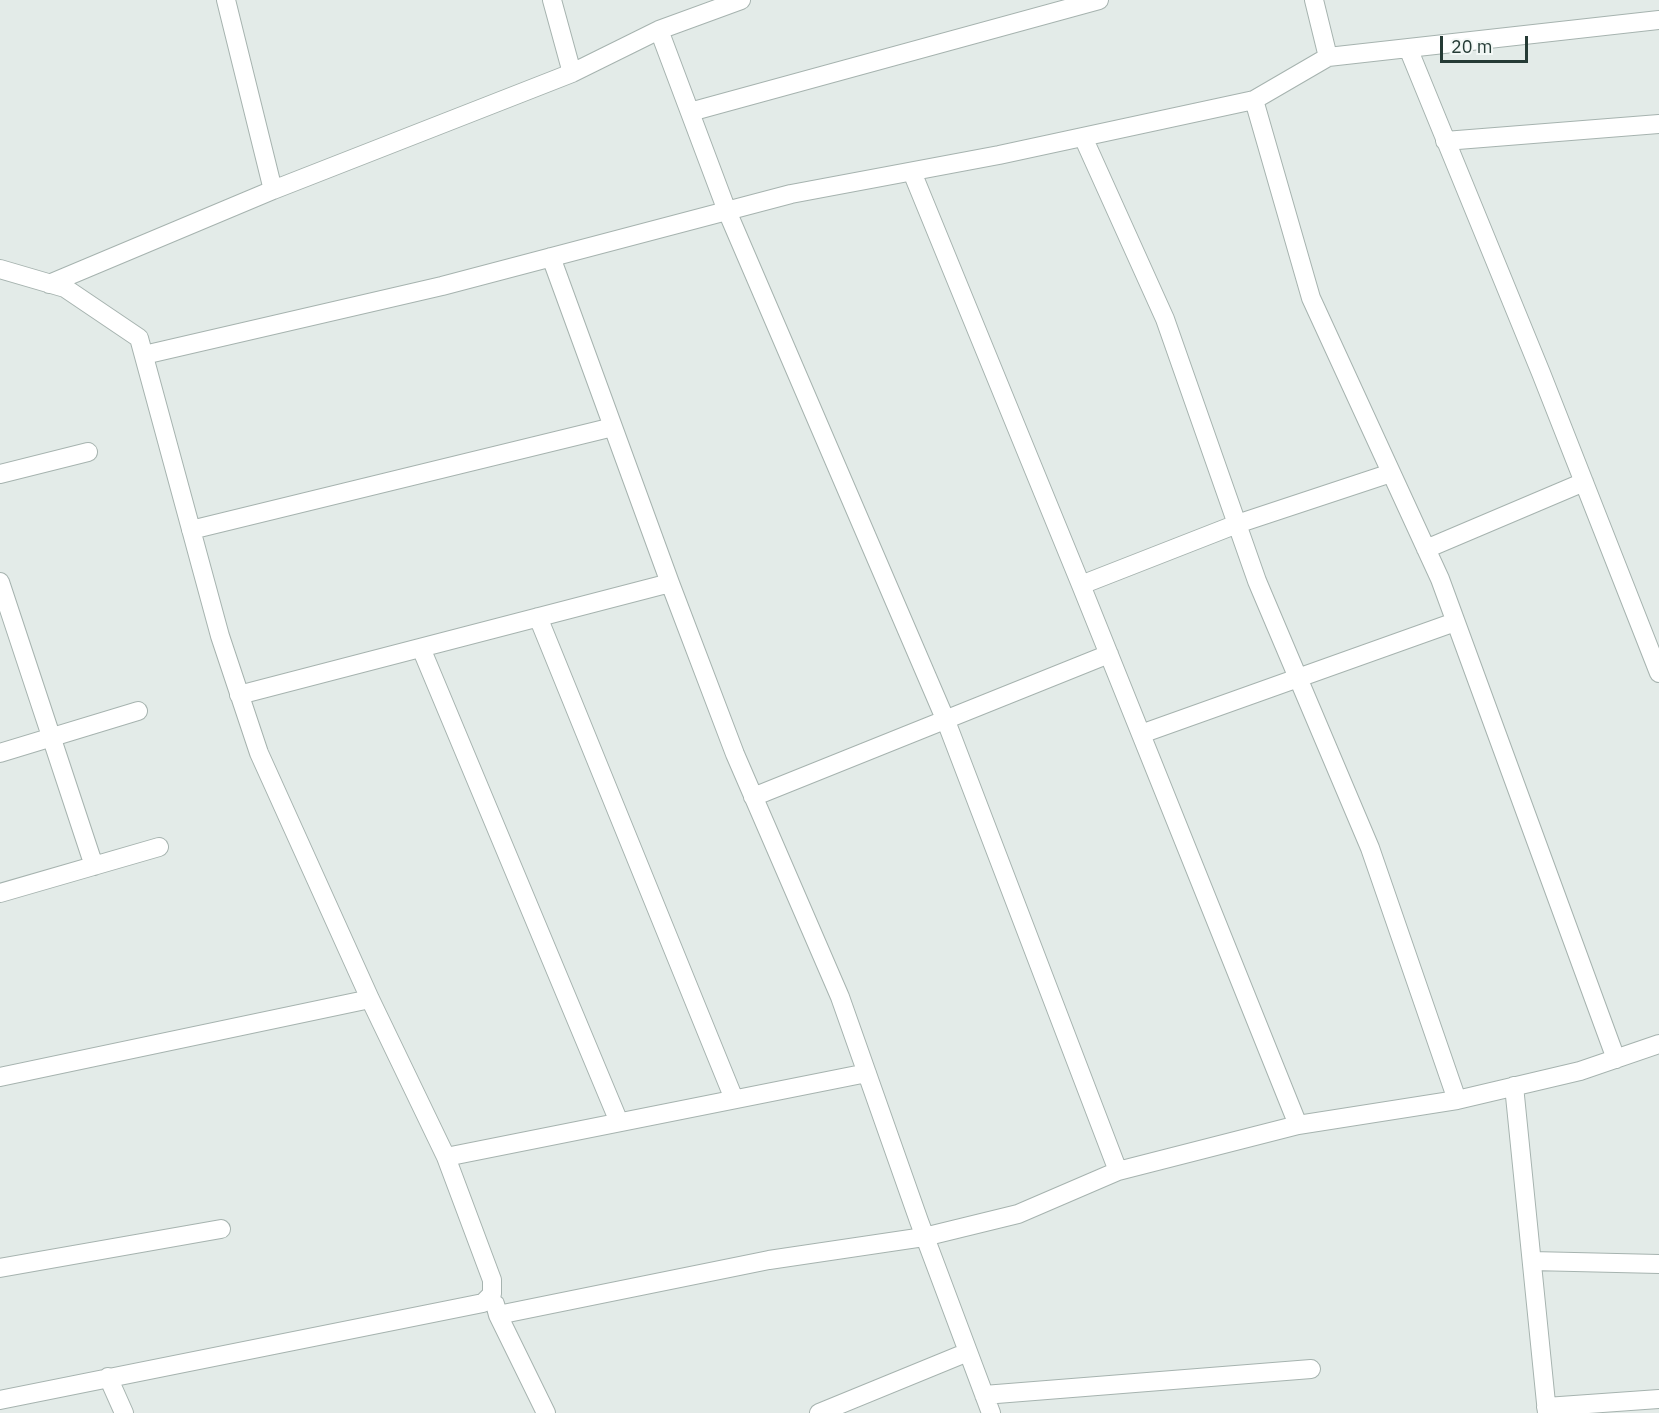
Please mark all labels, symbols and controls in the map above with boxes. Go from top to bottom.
scale bar [1443,24,1532,62]
text: 20 m [1451,35,1493,58]

